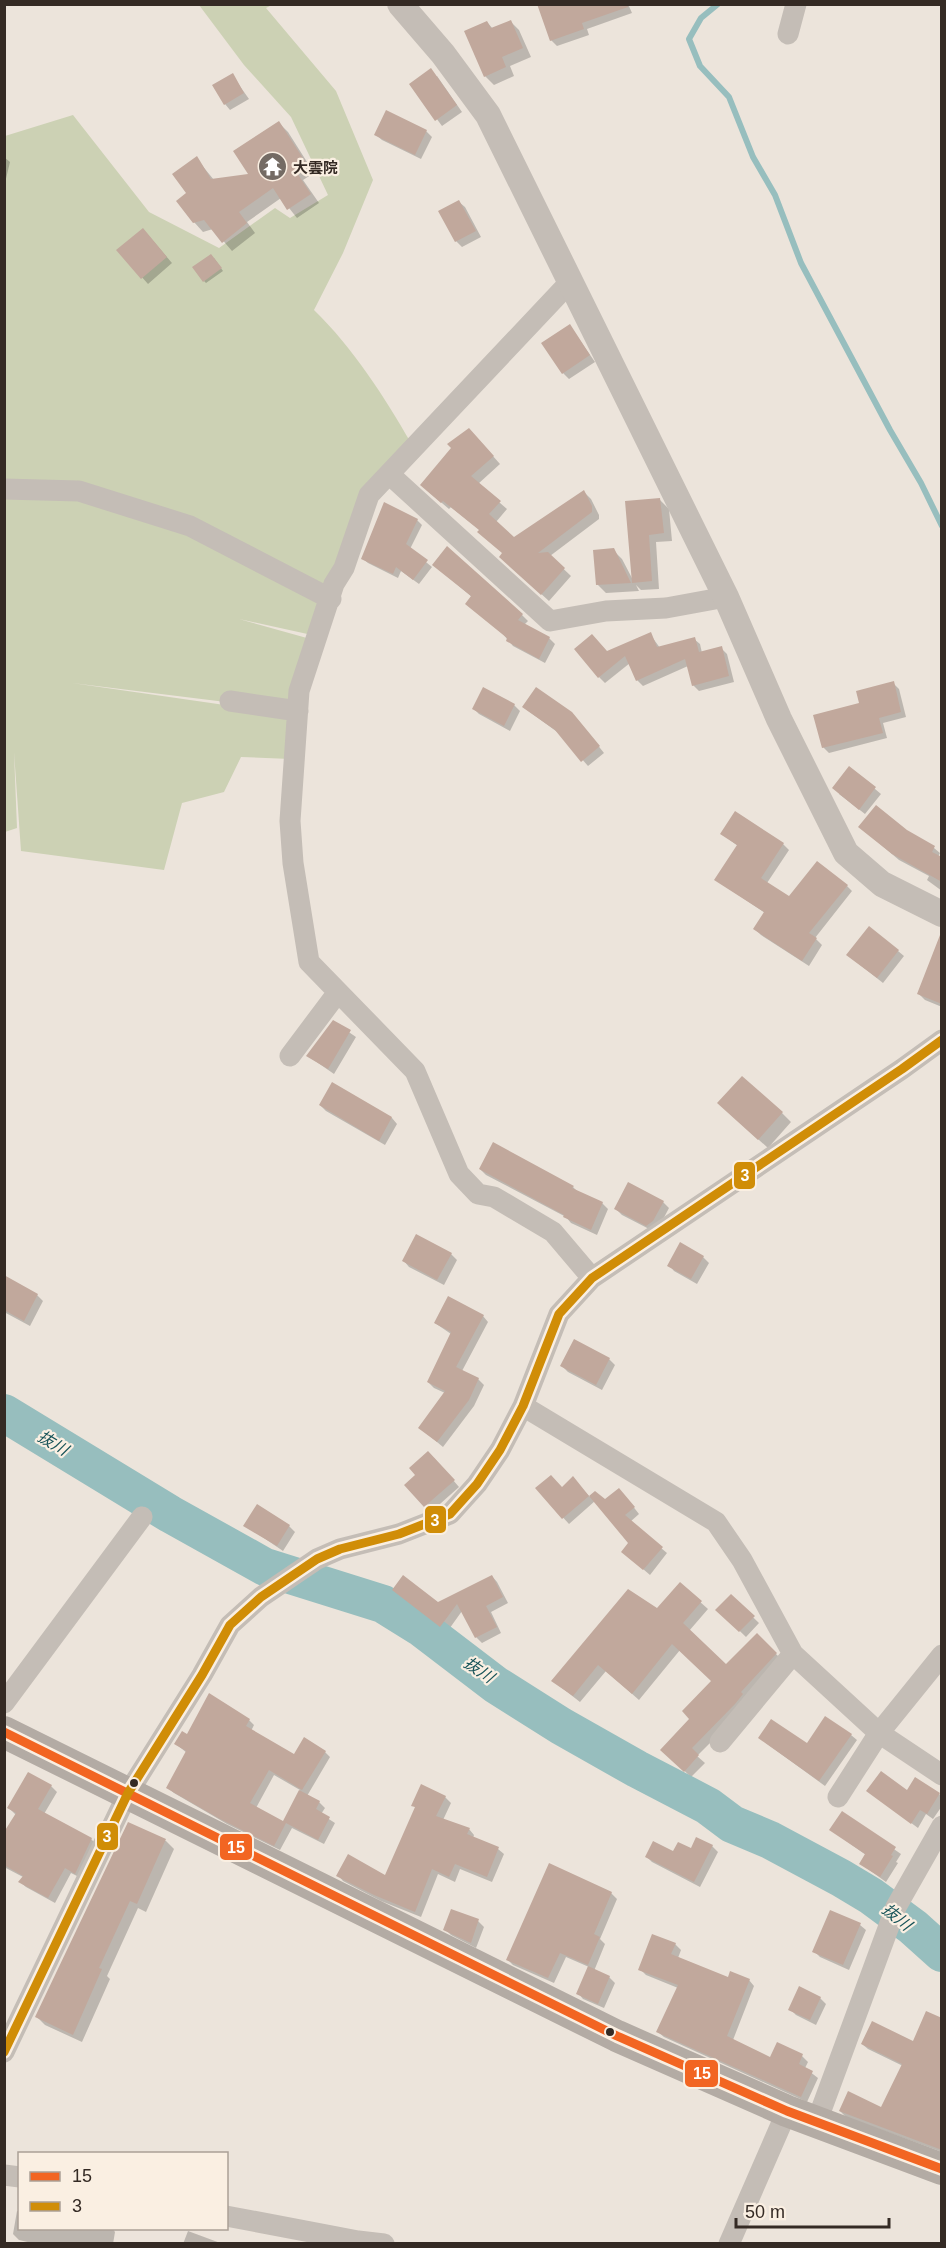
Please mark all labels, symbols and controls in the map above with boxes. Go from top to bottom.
temple icon: 大雲院 [256,151,288,183]
place label: 大雲院 [293,159,338,176]
line badge: 3 [733,1161,756,1190]
text: 3 [741,1167,750,1184]
water label: 抜川 [35,1427,73,1460]
line badge: 3 [424,1505,447,1534]
text: 3 [431,1512,440,1529]
water label: 抜川 [461,1654,499,1687]
unlabelled marker [128,1777,140,1789]
line badge: 3 [96,1822,119,1851]
text: 3 [103,1828,112,1845]
line badge: 15 [219,1833,253,1861]
text: 15 [227,1839,245,1856]
water label: 抜川 [879,1900,916,1935]
unlabelled marker [604,2026,616,2038]
line badge: 15 [684,2059,719,2088]
text: 15 [693,2065,711,2082]
legend [18,2152,228,2230]
text: 15 [72,2166,92,2186]
scale bar [736,2191,889,2229]
text: 3 [72,2196,82,2216]
text: 50 m [745,2202,785,2222]

